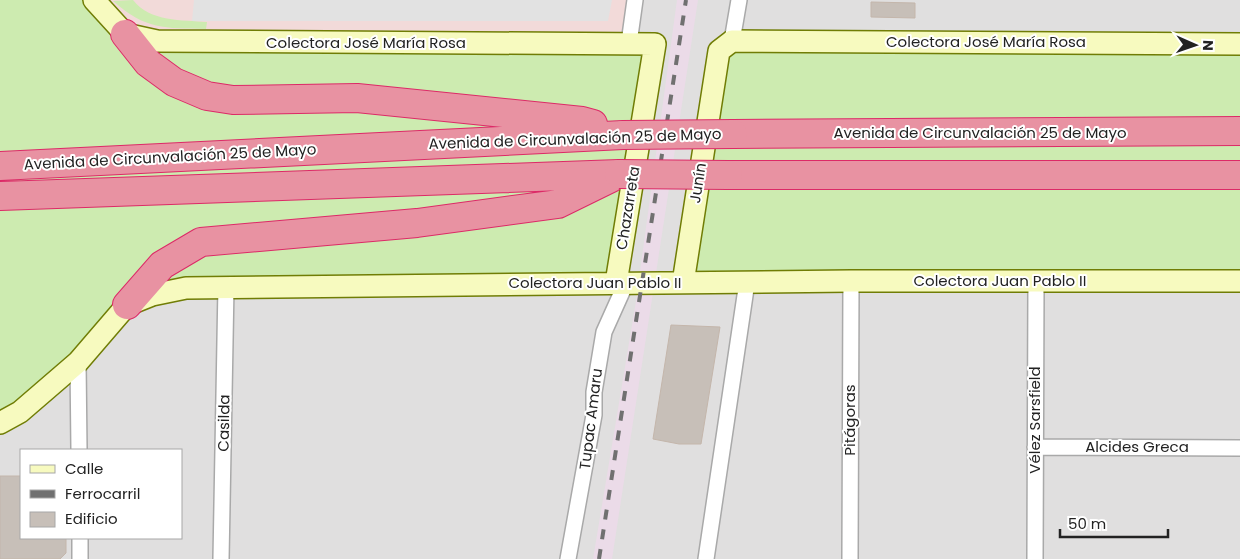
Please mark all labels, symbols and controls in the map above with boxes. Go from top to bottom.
north arrow [1170,20,1220,70]
street label: Colectora José María Rosa [886,31,1086,52]
street label: Colectora José María Rosa [266,32,466,53]
text: N [1198,40,1218,51]
street label: Avenida de Circunvalación 25 de Mayo [834,122,1127,143]
street label: Avenida de Circunvalación 25 de Mayo [428,123,722,154]
street label: Avenida de Circunvalación 25 de Mayo [23,138,317,175]
street label: Junín [684,161,711,205]
street label: Chazarreta [611,165,644,251]
street label: Colectora Juan Pablo II [913,270,1087,291]
street label: Colectora Juan Pablo II [508,272,682,293]
street label: Vélez Sarsfield [1024,366,1045,474]
street label: Tupac Amaru [574,367,607,471]
street label: Pitágoras [839,384,860,456]
street label: Casilda [213,394,234,452]
street label: Alcides Greca [1085,436,1189,457]
legend [20,449,182,539]
text: Calle [65,458,103,479]
text: Ferrocarril [65,483,140,504]
scale bar [1060,506,1168,538]
text: Edificio [65,508,118,529]
text: 50 m [1068,513,1106,534]

